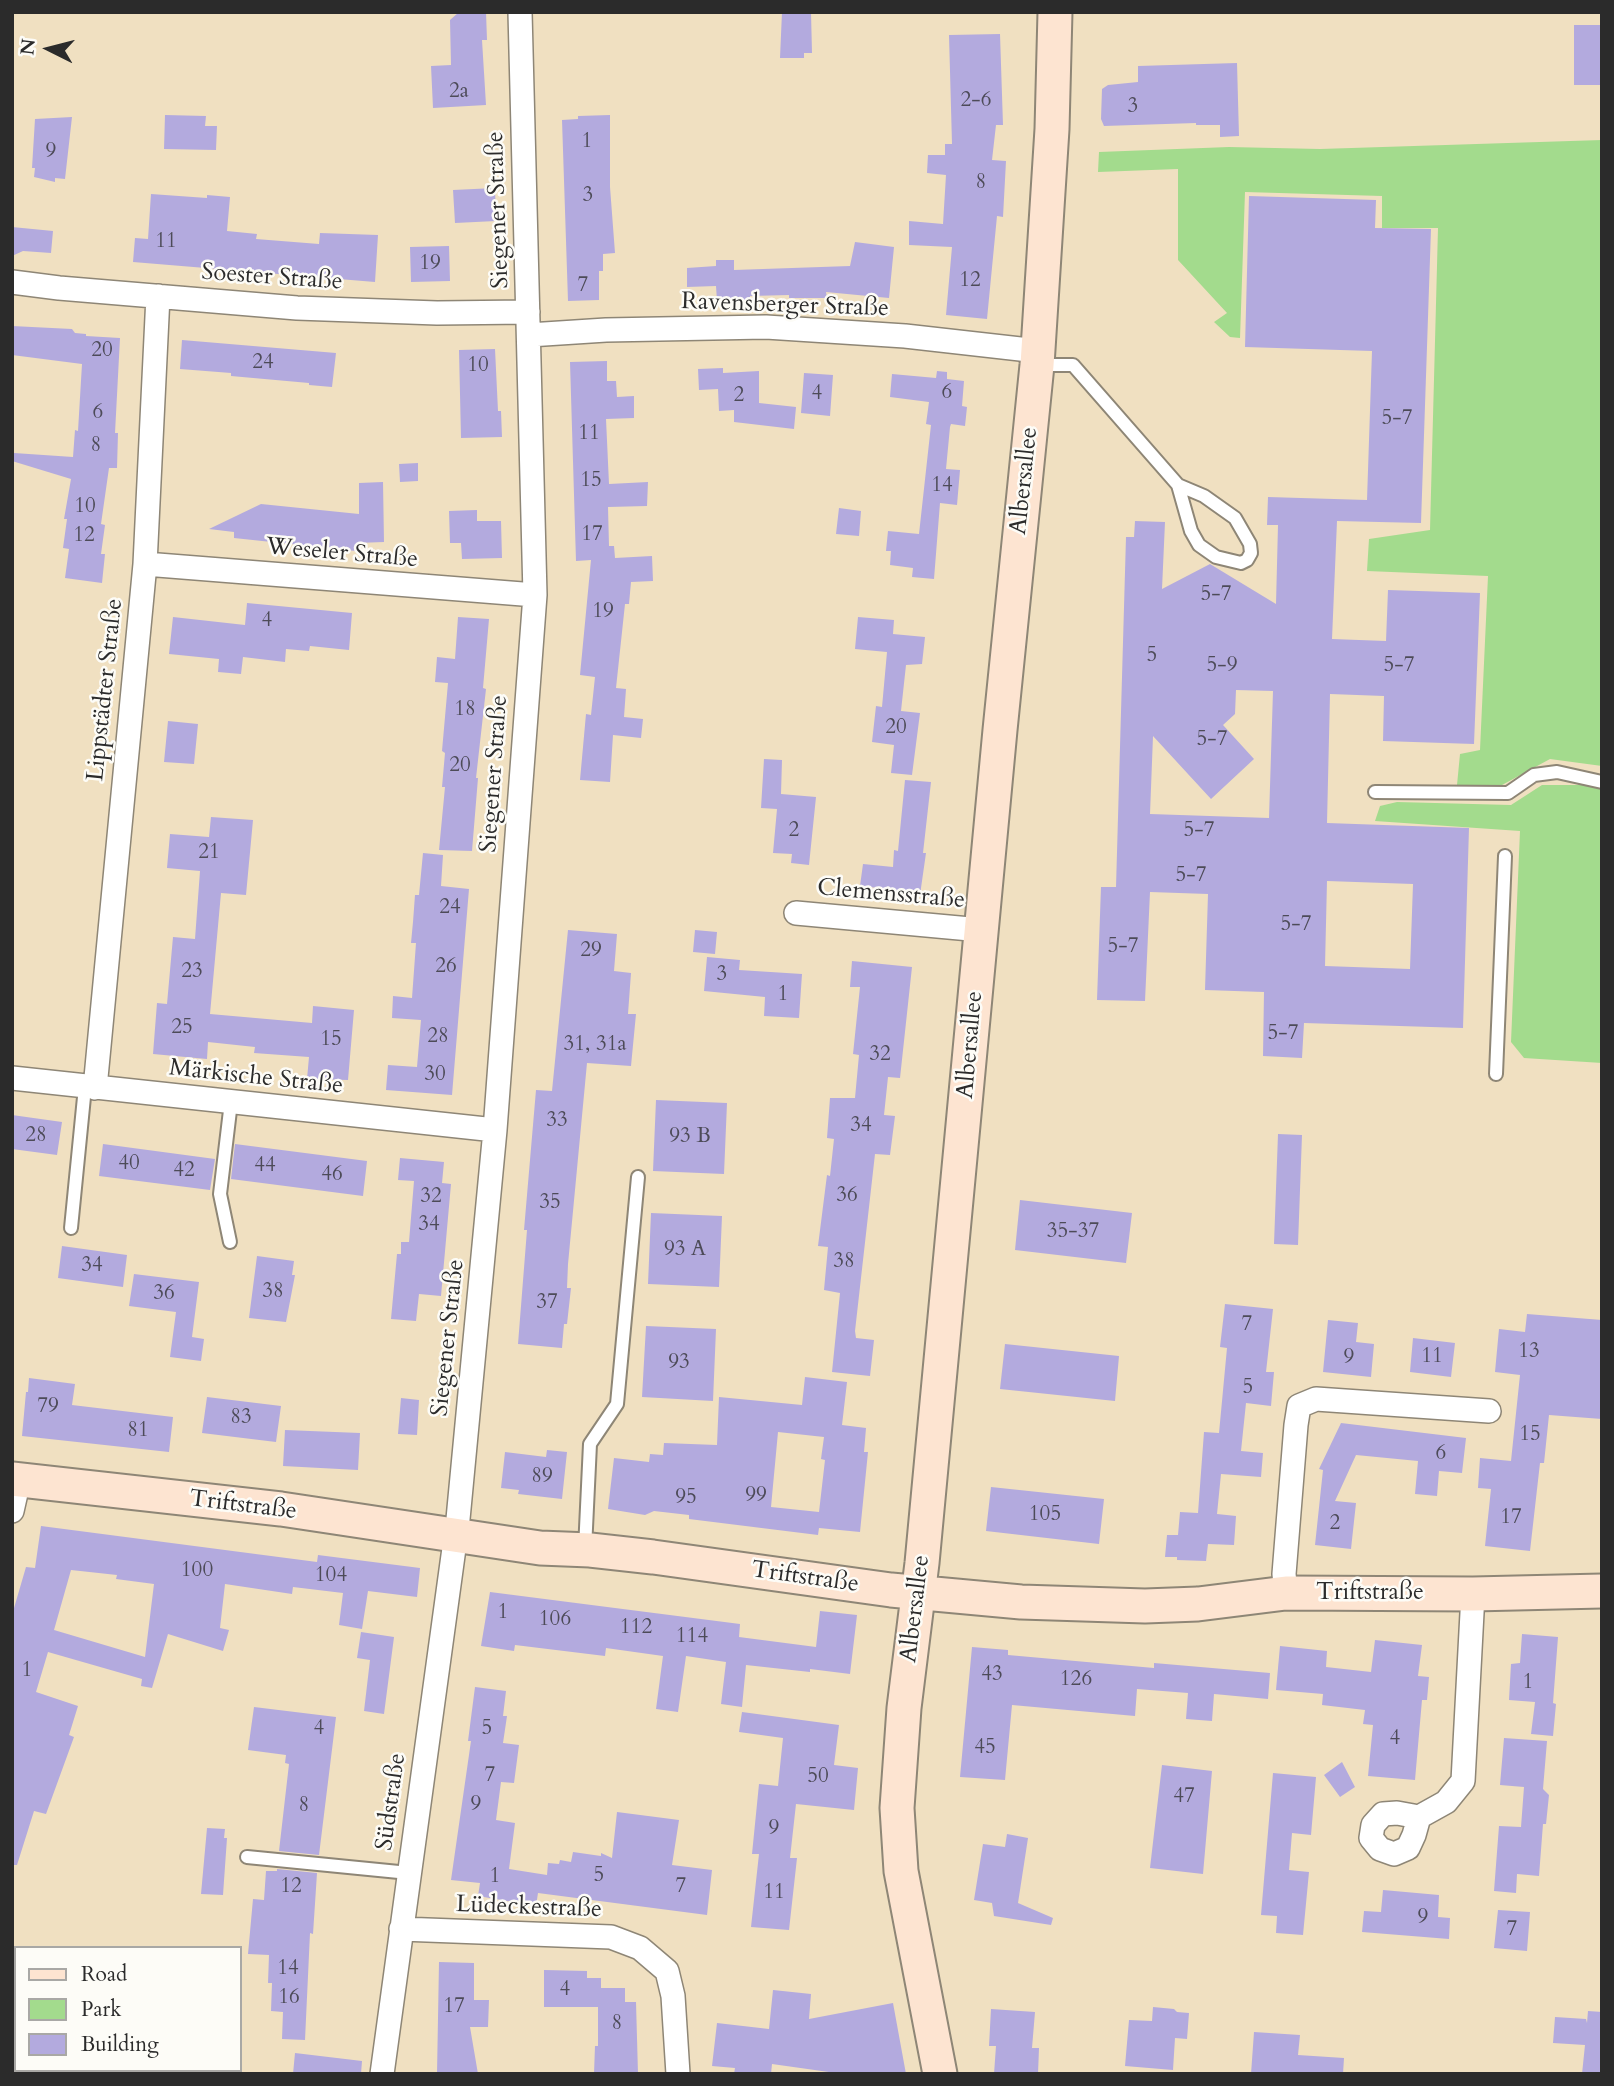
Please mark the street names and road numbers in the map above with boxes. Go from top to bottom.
street label: Siegener Straße [482,131,516,289]
street label: Soester Straße [200,259,344,297]
street label: Ravensberger Straße [681,288,889,324]
street label: Albersallee [1005,426,1045,536]
street label: Weseler Straße [265,533,419,575]
street label: Lippstädter Straße [82,597,130,783]
street label: Siegener Straße [475,694,515,854]
street label: Clemensstraße [816,874,966,916]
street label: Albersallee [952,990,990,1100]
street label: Märkische Straße [168,1055,344,1101]
street label: Siegener Straße [426,1258,472,1418]
street label: Triftstraße [188,1485,298,1527]
street label: Albersallee [895,1554,937,1664]
street label: Triftstraße [750,1556,860,1600]
street label: Triftstraße [1316,1579,1424,1607]
street label: Südstraße [371,1752,413,1852]
street label: Lüdeckestraße [456,1891,602,1925]

